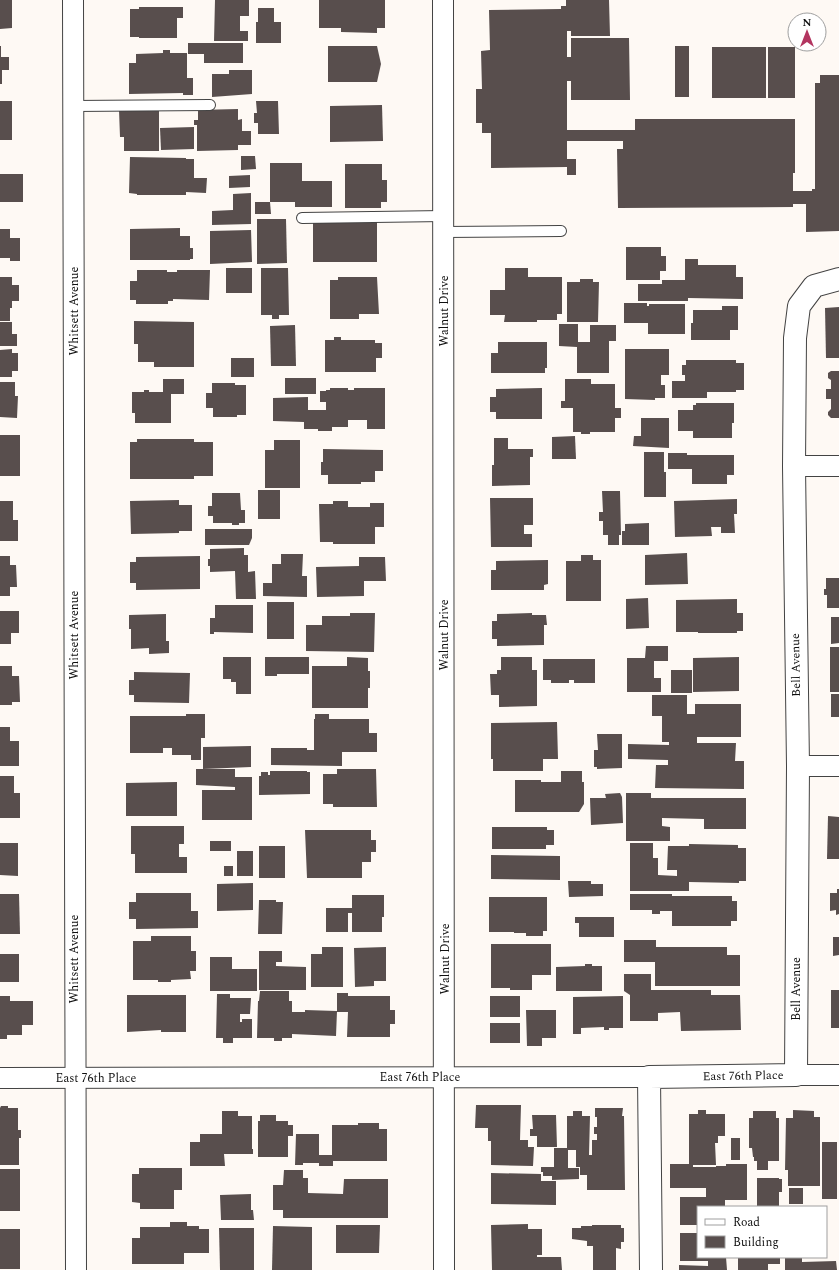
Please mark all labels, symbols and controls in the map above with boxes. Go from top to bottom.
north arrow [787,12,827,52]
text: N [803,14,812,31]
street label: Whitsett Avenue [65,266,84,355]
street label: Walnut Drive [435,275,454,347]
street label: Whitsett Avenue [65,590,84,679]
street label: Walnut Drive [435,599,454,671]
street label: Bell Avenue [786,633,806,697]
street label: Whitsett Avenue [65,914,84,1003]
street label: Walnut Drive [436,923,455,995]
street label: Bell Avenue [787,957,806,1021]
street label: East 76th Place [702,1066,784,1086]
street label: East 76th Place [380,1068,461,1087]
street label: East 76th Place [56,1069,137,1088]
legend [697,1206,827,1258]
text: Road [733,1213,760,1232]
text: Building [733,1233,779,1252]

